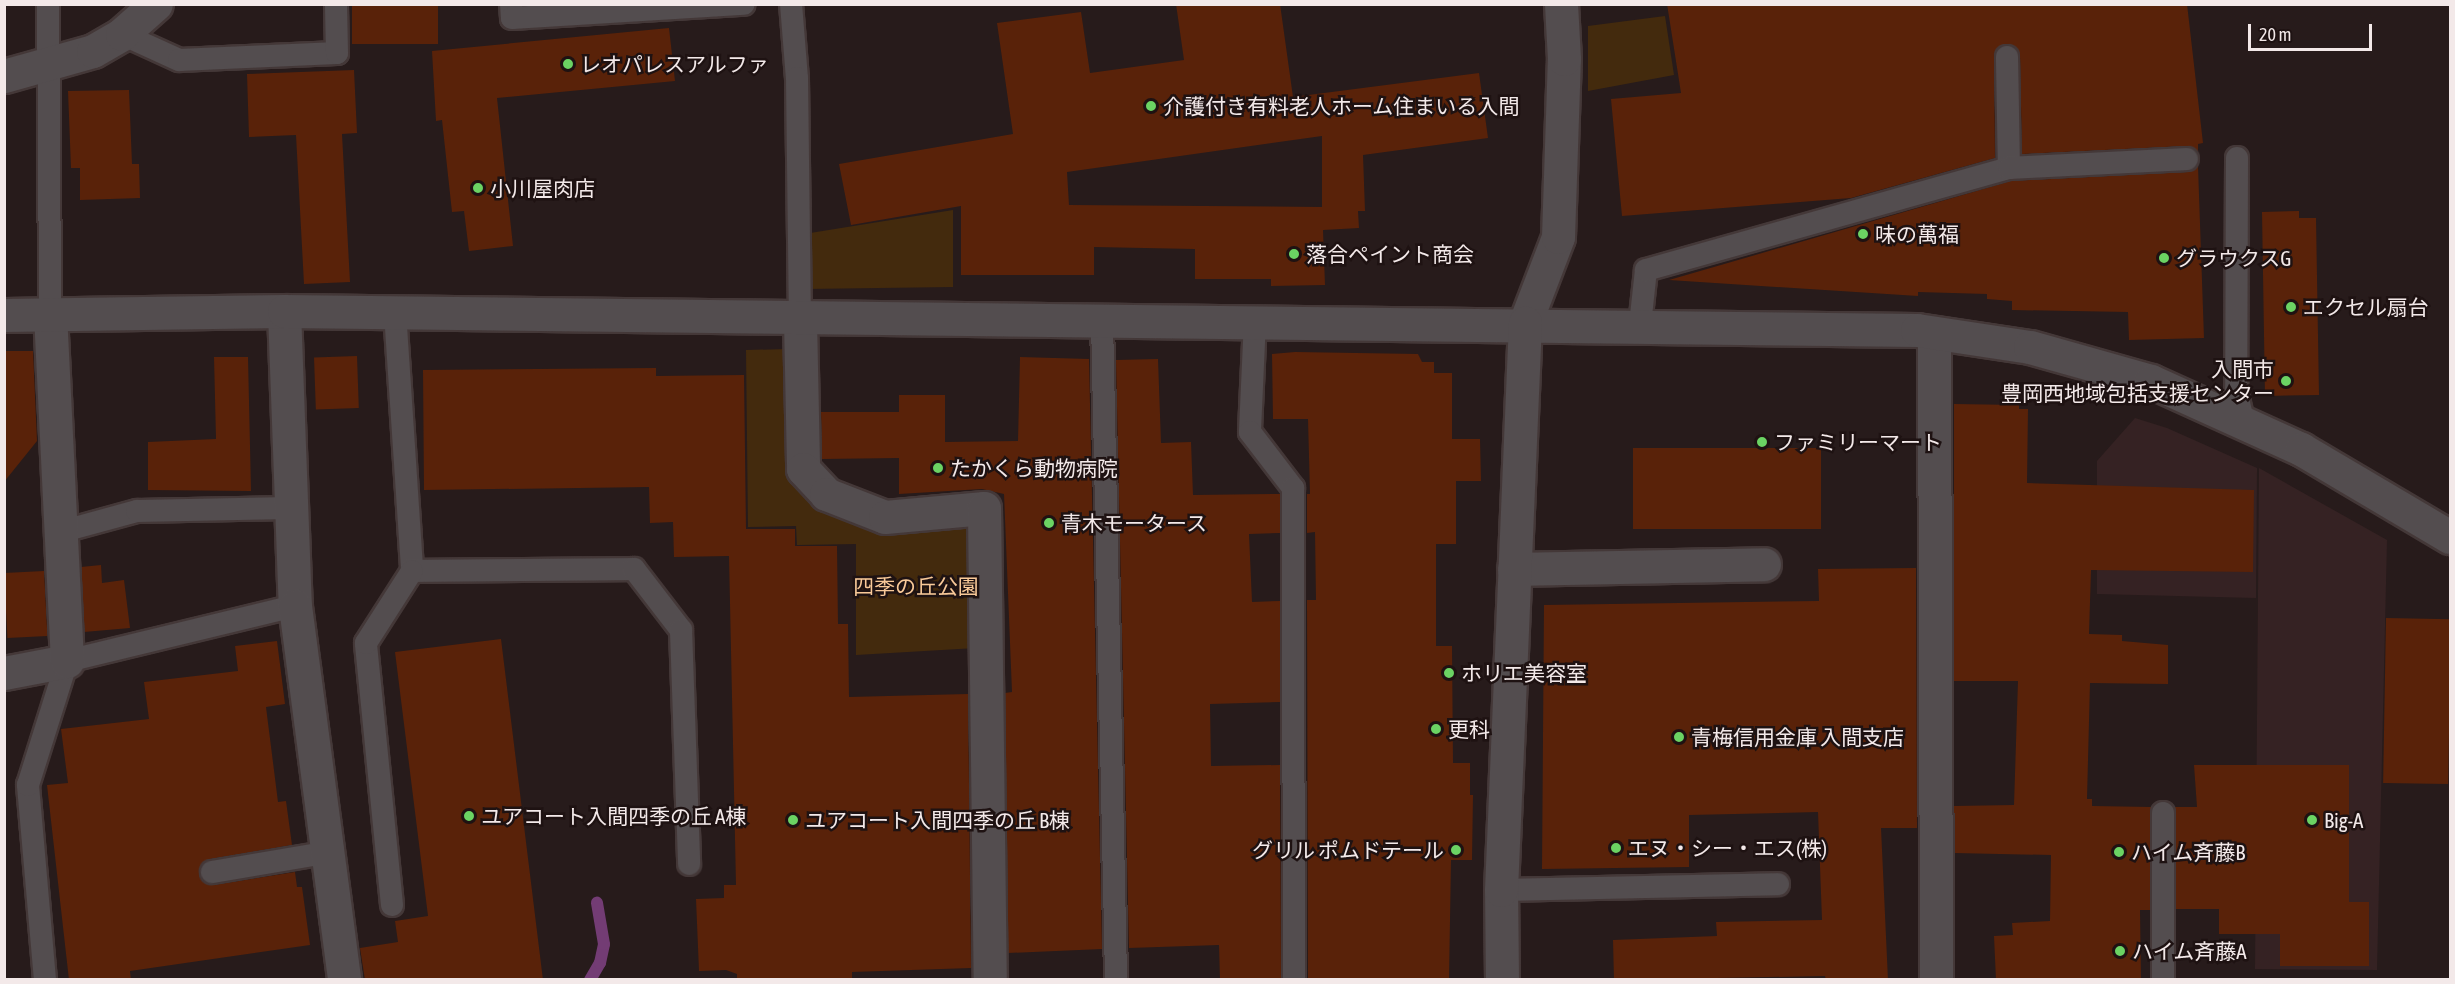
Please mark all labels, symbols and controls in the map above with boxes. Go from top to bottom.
scale bar [2251,12,2376,50]
text: 20 m [2259,24,2291,45]
place label: レオパレスアルファ [580,51,769,77]
marker: レオパレスアルファ [561,57,575,71]
place label: 介護付き有料老人ホーム住まいる入間 [1163,93,1520,119]
marker: 介護付き有料老人ホーム住まいる入間 [1144,99,1158,113]
place label: 小川屋肉店 [490,175,595,201]
marker: 小川屋肉店 [471,181,485,195]
place label: 味の萬福 [1875,221,1959,247]
marker: 味の萬福 [1856,227,1870,241]
place label: 落合ペイント商会 [1306,241,1474,267]
place label: グラウクスG [2176,245,2292,271]
marker: 落合ペイント商会 [1287,247,1301,261]
marker: グラウクスG [2157,251,2171,265]
place label: エクセル扇台 [2303,294,2429,320]
marker: エクセル扇台 [2284,300,2298,314]
place label: 入間市 豊岡西地域包括支援センター [2001,356,2274,406]
marker: 入間市 豊岡西地域包括支援センター [2279,374,2293,388]
place label: ファミリーマート [1774,429,1942,455]
marker: ファミリーマート [1755,435,1769,449]
place label: たかくら動物病院 [950,455,1118,481]
marker: たかくら動物病院 [931,461,945,475]
place label: 青木モータース [1061,510,1208,536]
marker: 青木モータース [1042,516,1056,530]
park label: 四季の丘公園 [853,573,979,599]
place label: ホリエ美容室 [1461,660,1587,686]
marker: ホリエ美容室 [1442,666,1456,680]
place label: 更科 [1448,716,1490,742]
marker: 更科 [1429,722,1443,736]
place label: 青梅信用金庫 入間支店 [1691,724,1904,750]
marker: 青梅信用金庫 入間支店 [1672,730,1686,744]
place label: ユアコート入間四季の丘 A棟 [481,803,746,829]
place label: ユアコート入間四季の丘 B棟 [805,807,1070,833]
place label: Big-A [2324,807,2363,833]
marker: ユアコート入間四季の丘 A棟 [462,809,476,823]
marker: ユアコート入間四季の丘 B棟 [786,813,800,827]
marker: Big-A [2305,813,2319,827]
place label: エヌ・シー・エス(株) [1628,835,1827,861]
place label: グリル ポムドテール [1252,837,1444,863]
place label: ハイム斉藤B [2131,839,2246,865]
marker: エヌ・シー・エス(株) [1609,841,1623,855]
marker: グリル ポムドテール [1449,843,1463,857]
marker: ハイム斉藤B [2112,845,2126,859]
place label: ハイム斉藤A [2132,938,2247,964]
marker: ハイム斉藤A [2113,944,2127,958]

